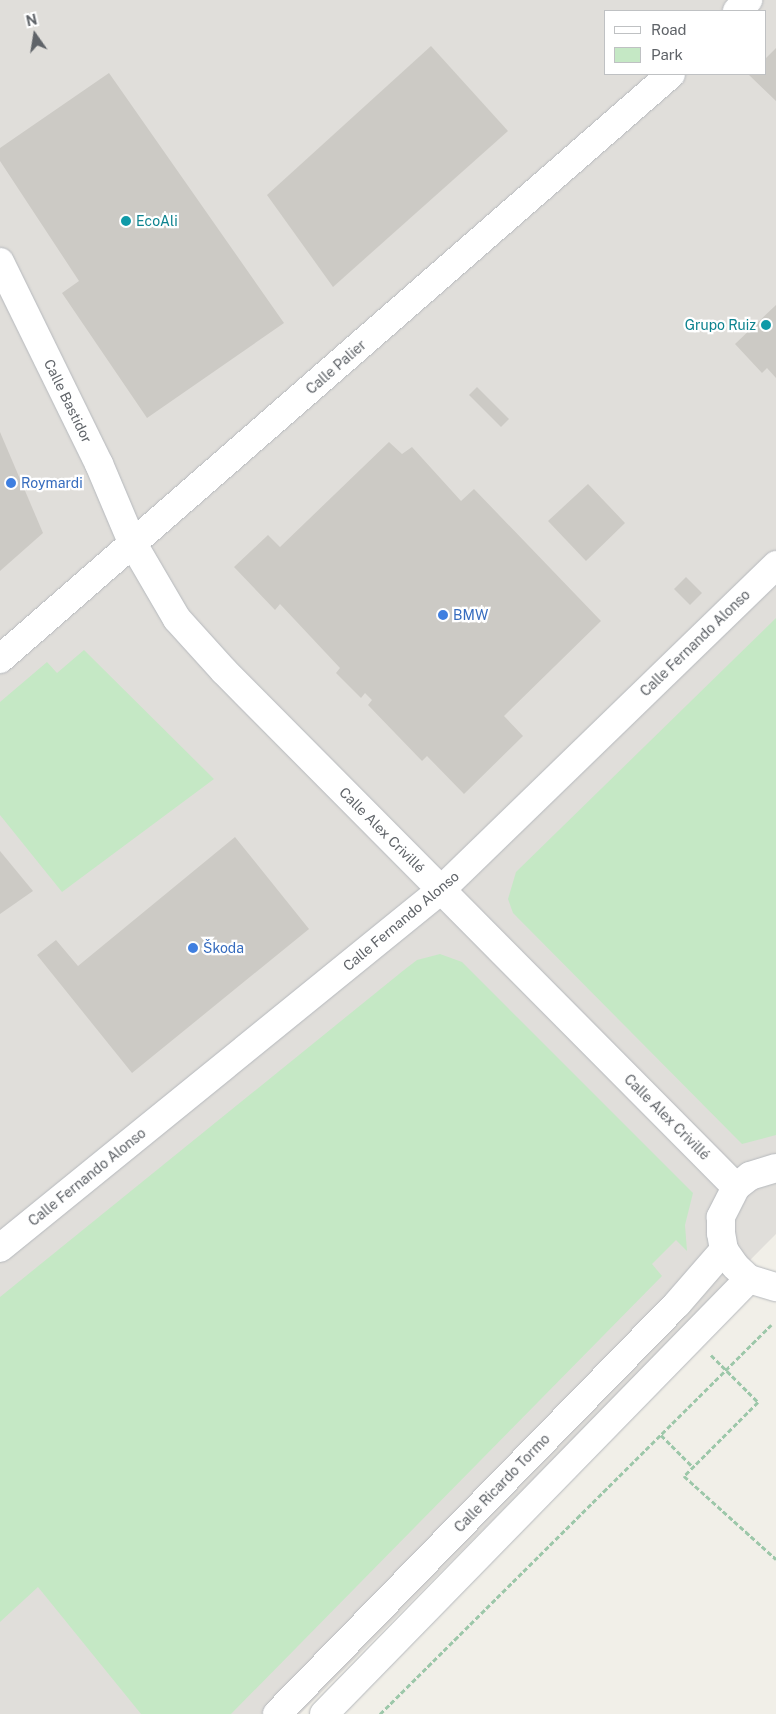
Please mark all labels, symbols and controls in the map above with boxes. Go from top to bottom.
north arrow [10,10,60,60]
legend [604,10,766,75]
text: N [24,11,39,29]
text: Road [651,21,687,38]
text: Park [651,46,683,63]
place label: EcoAli [136,213,178,229]
marker: EcoAli [120,215,132,227]
place label: Grupo Ruiz [685,317,756,333]
marker: Grupo Ruiz [760,319,772,331]
street label: Calle Palier [303,336,369,398]
street label: Calle Bastidor [40,356,96,446]
place label: Roymardi [21,475,83,491]
marker: Roymardi [5,477,17,489]
street label: Calle Fernando Alonso [637,586,753,700]
place label: BMW [453,607,488,623]
marker: BMW [437,609,449,621]
street label: Calle Alex Crivillé [336,784,428,876]
street label: Calle Fernando Alonso [340,868,462,974]
place label: Škoda [203,940,244,956]
marker: Škoda [187,942,199,954]
street label: Calle Alex Crivillé [621,1071,713,1163]
street label: Calle Fernando Alonso [25,1124,149,1230]
street label: Calle Ricardo Tormo [451,1430,553,1536]

